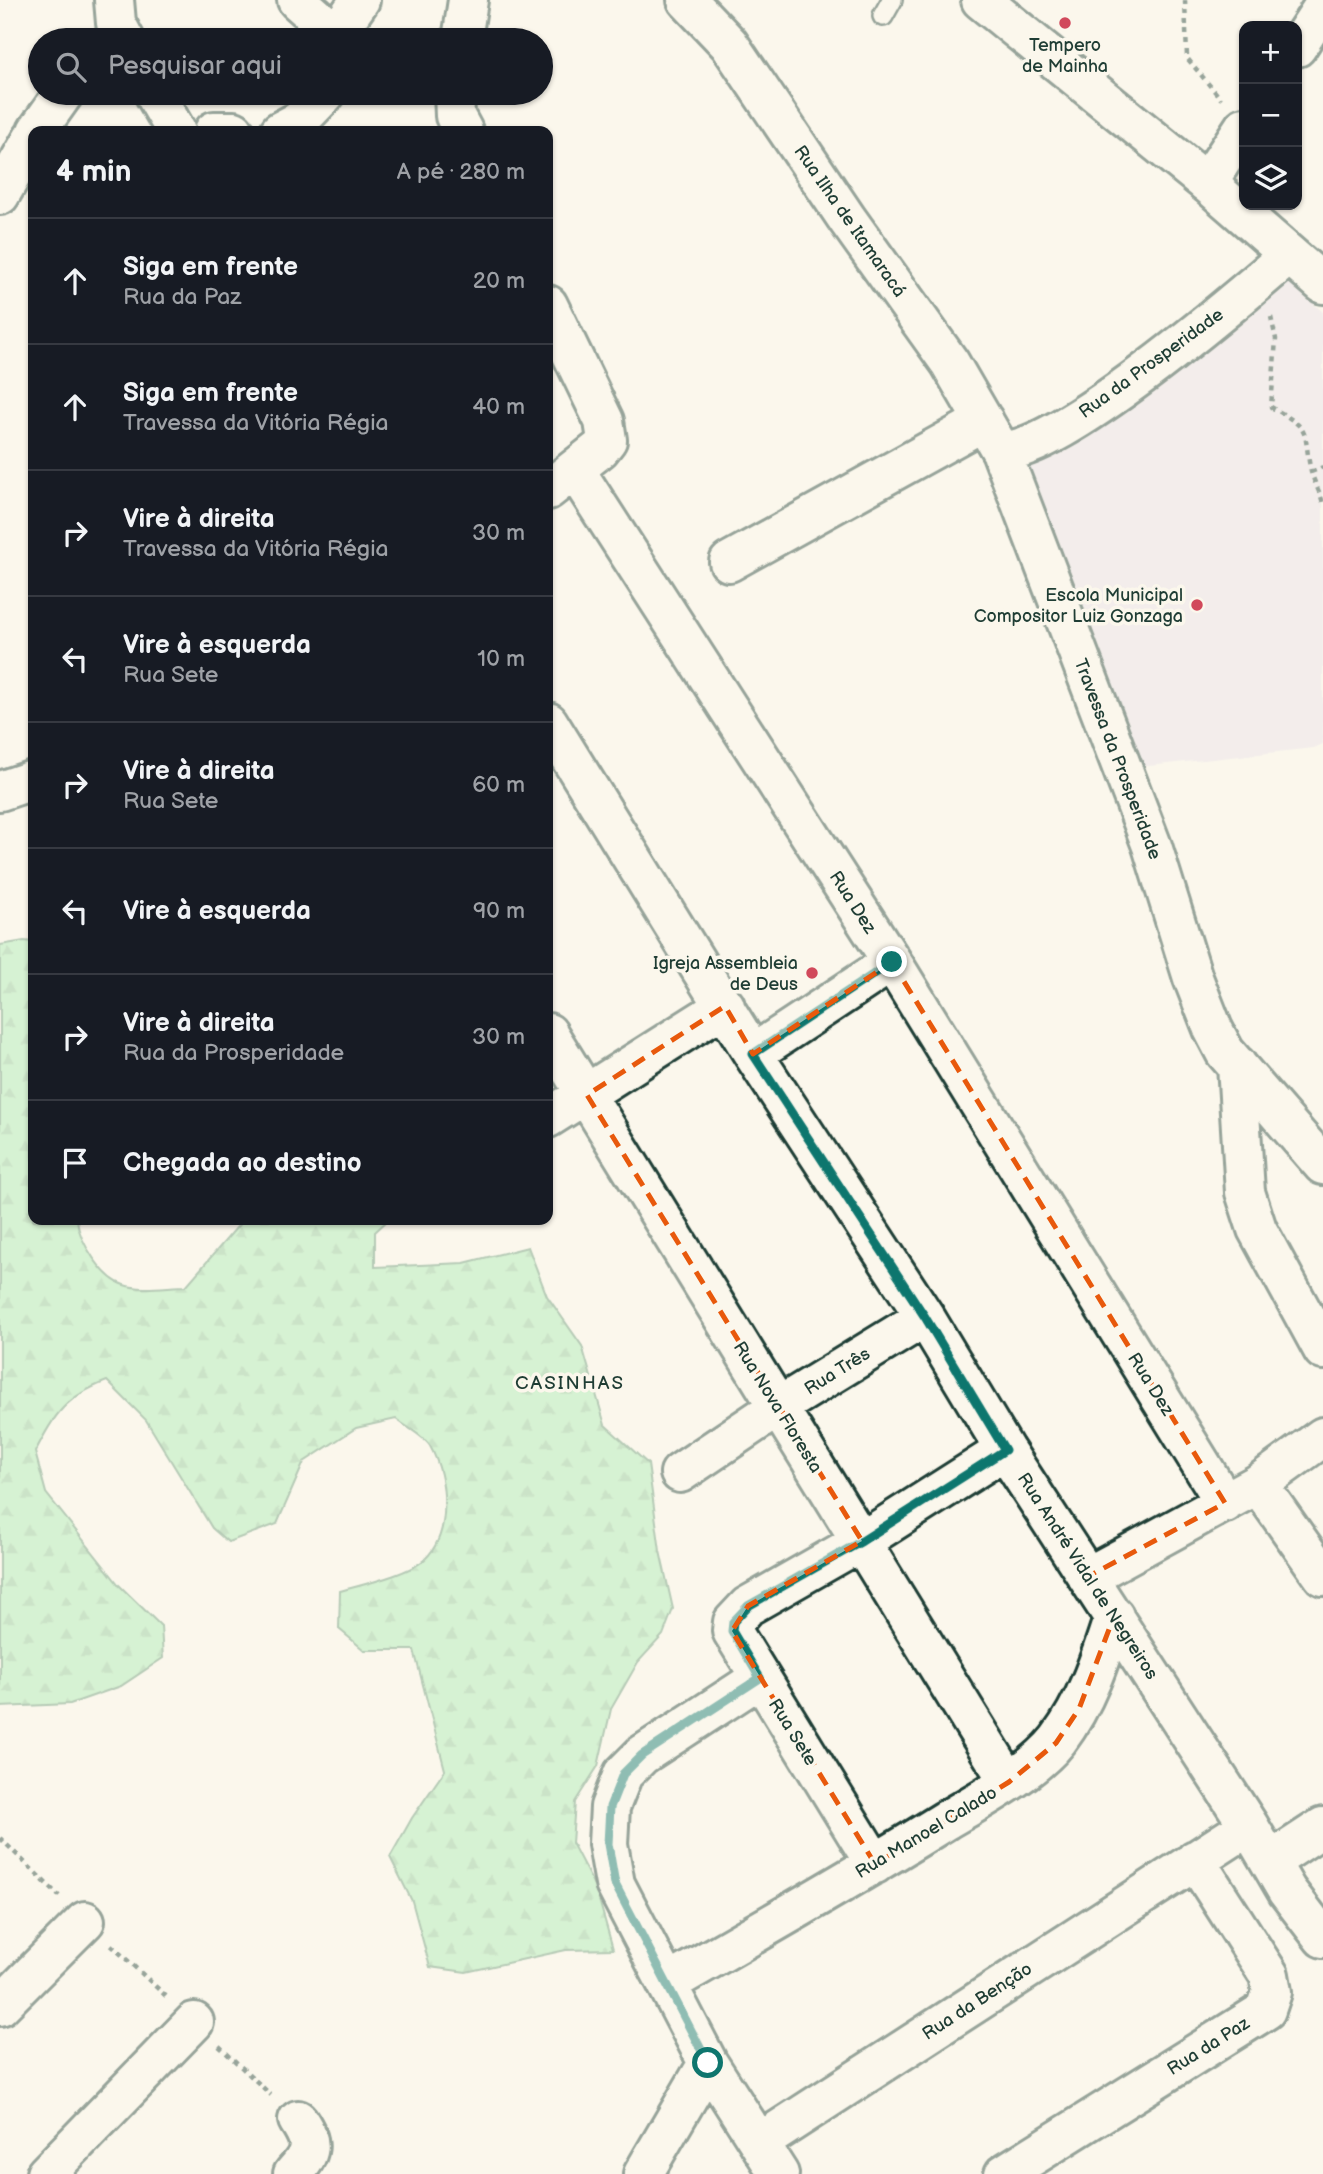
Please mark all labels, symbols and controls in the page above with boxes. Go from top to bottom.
marker: Tempero de Mainha [1057,15,1073,31]
map controls [1239,21,1302,210]
button: + [1239,21,1302,84]
search box [28,28,553,105]
place label: Tempero de Mainha [1022,35,1108,77]
icon: search [52,48,90,86]
text: Pesquisar aqui [108,51,282,82]
button: − [1239,84,1302,147]
street label: Rua Ilha de Itamaracá [789,141,910,301]
button: layers [1239,147,1302,210]
text: 4 min [56,154,131,190]
text: A pé · 280 m [397,158,525,186]
text: Siga em frente [123,252,298,283]
icon: ahead [56,262,94,300]
text: 20 m [473,267,525,295]
text: Rua da Paz [123,283,241,311]
street label: Rua da Prosperidade [1075,304,1228,423]
text: Siga em frente [123,378,298,409]
icon: ahead [56,388,94,426]
text: 40 m [472,393,525,421]
text: Travessa da Vitória Régia [123,409,389,437]
text: Vire à direita [123,504,275,535]
icon: right [56,514,94,552]
text: 30 m [472,519,525,547]
text: Travessa da Vitória Régia [123,535,389,563]
place label: Escola Municipal Compositor Luiz Gonzaga [974,585,1183,627]
marker: Escola Municipal Compositor Luiz Gonzaga [1189,597,1205,613]
text: Vire à esquerda [123,630,311,661]
icon: left [56,640,94,678]
text: 10 m [477,645,525,673]
street label: Travessa da Prosperidade [1069,656,1166,863]
text: Rua Sete [123,661,219,689]
text: Vire à direita [123,756,275,787]
icon: right [56,766,94,804]
text: 60 m [472,771,525,799]
text: Rua Sete [123,787,219,815]
street label: Rua Dez [825,867,881,938]
icon: left [56,892,94,930]
text: Vire à esquerda [123,896,311,927]
text: 90 m [473,897,525,925]
route end [876,946,907,977]
place label: Igreja Assembleia de Deus [653,953,798,995]
marker: Igreja Assembleia de Deus [804,965,820,981]
text: Vire à direita [123,1008,275,1039]
icon: right [56,1018,94,1056]
text: 30 m [472,1023,525,1051]
text: Rua da Prosperidade [123,1039,344,1067]
icon: arrive [56,1144,94,1182]
text: Chegada ao destino [123,1148,361,1179]
street label: Rua Nova Floresta [729,1338,826,1477]
street label: Rua Três [801,1343,874,1400]
street label: Rua Dez [1123,1349,1178,1420]
district label: CASINHAS [515,1372,625,1395]
street label: Rua André Vidal de Negreiros [1013,1469,1162,1684]
street label: Rua Sete [764,1695,821,1770]
street label: Rua Manoel Calado [852,1782,1001,1883]
street label: Rua da Benção [919,1958,1036,2045]
street label: Rua da Paz [1163,2013,1253,2080]
route start [692,2047,723,2078]

